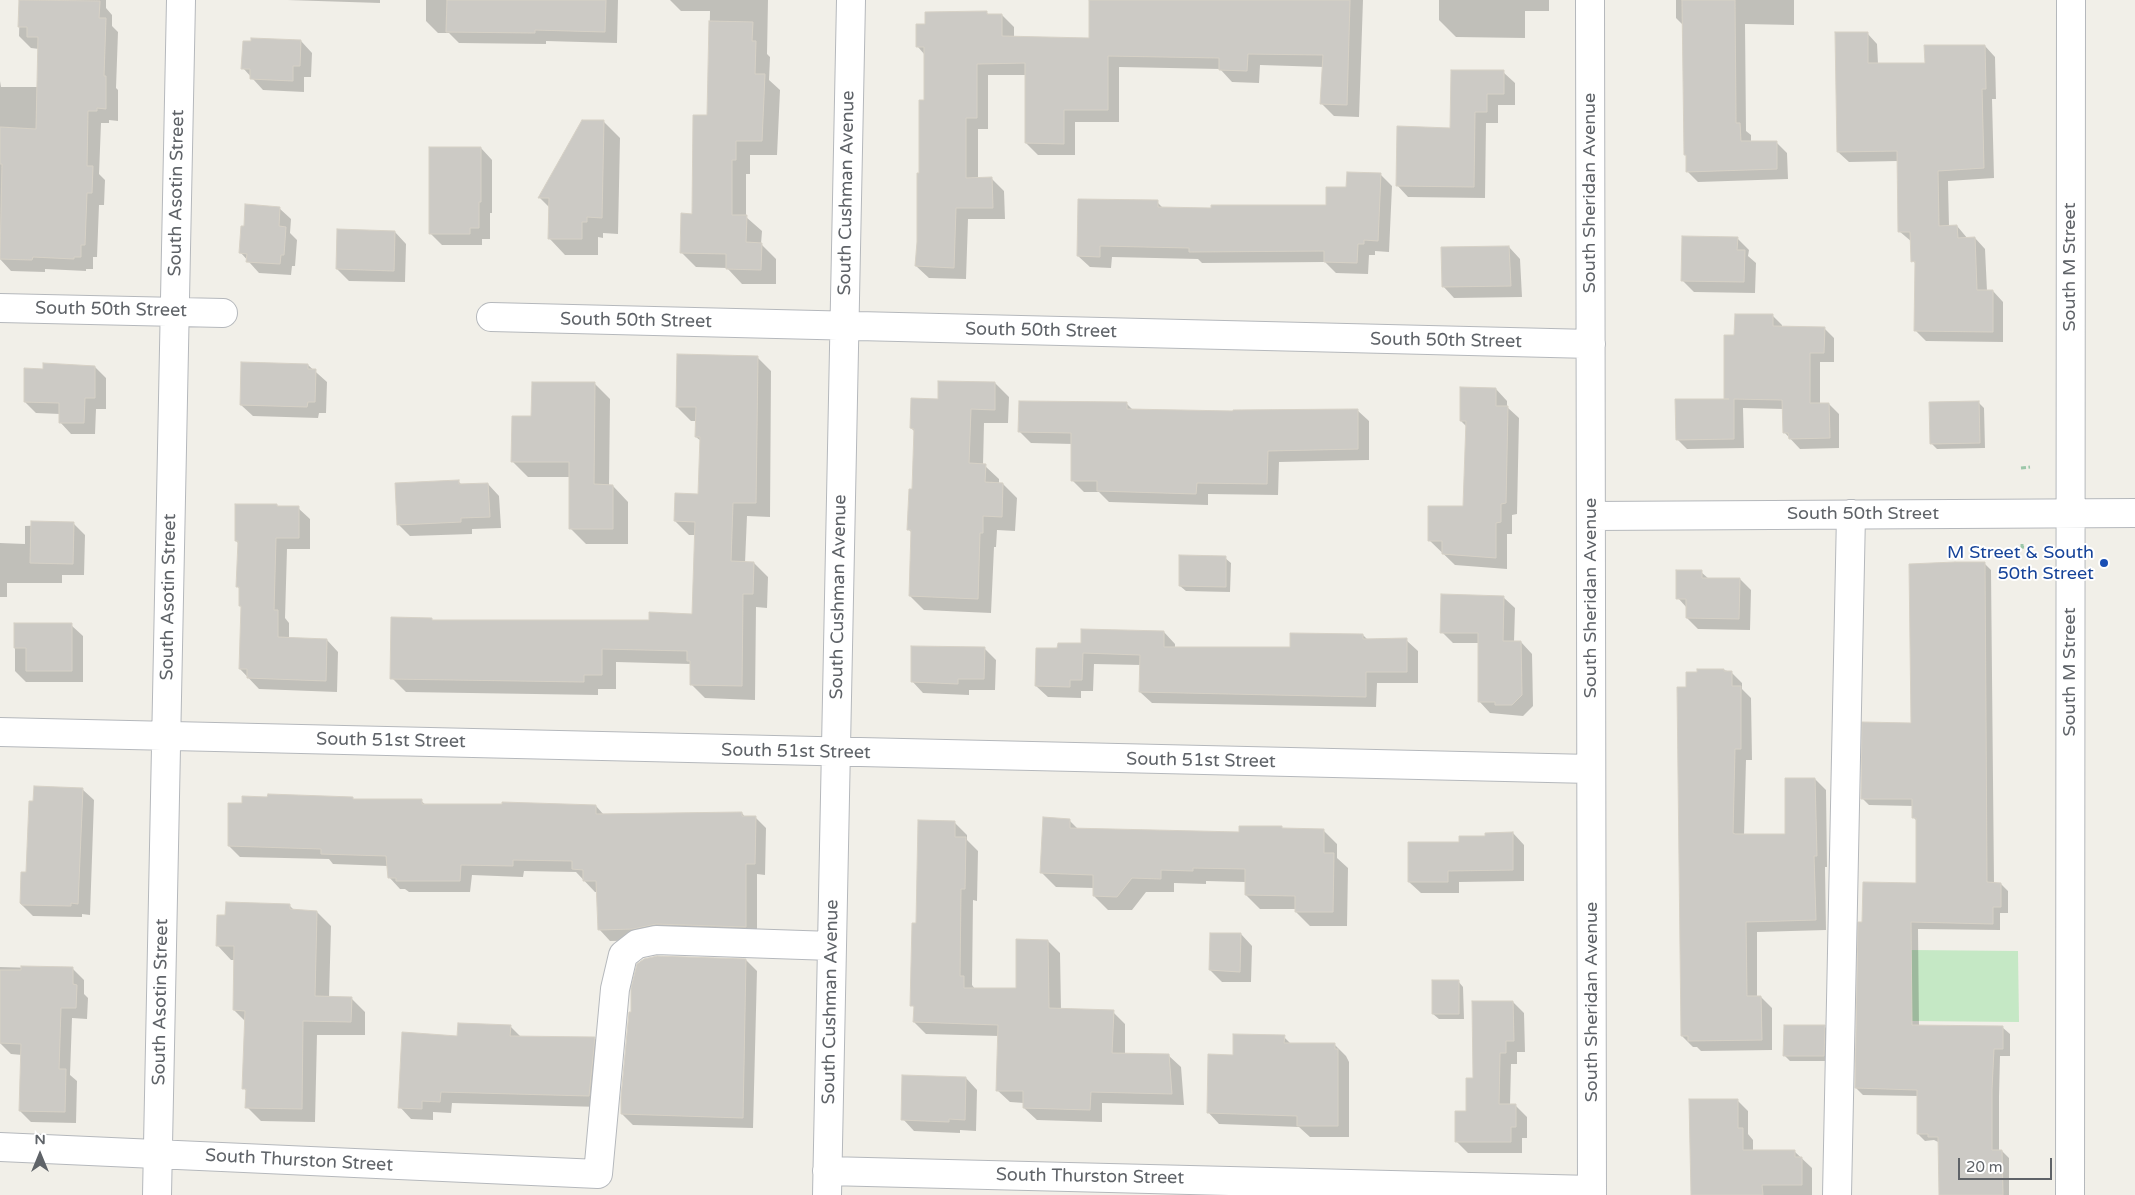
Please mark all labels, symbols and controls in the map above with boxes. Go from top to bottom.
street label: South Cushman Avenue [834,90,860,296]
street label: South Sheridan Avenue [1579,93,1601,293]
street label: South Asotin Street [165,109,189,277]
street label: South M Street [2059,202,2081,332]
street label: South 50th Street [35,298,187,322]
street label: South 50th Street [560,309,712,333]
street label: South 50th Street [965,319,1117,343]
street label: South 50th Street [1370,329,1522,353]
street label: South Cushman Avenue [826,494,852,700]
street label: South Sheridan Avenue [1580,498,1602,698]
street label: South 50th Street [1787,503,1939,525]
street label: South Asotin Street [157,513,181,681]
place label: M Street & South 50th Street [1947,542,2094,584]
marker: M Street & South 50th Street [2098,557,2110,569]
street label: South M Street [2059,607,2081,737]
street label: South 51st Street [316,729,466,753]
street label: South 51st Street [721,740,871,764]
street label: South 51st Street [1126,749,1276,773]
street label: South Cushman Avenue [818,899,844,1105]
street label: South Sheridan Avenue [1581,902,1603,1102]
street label: South Asotin Street [149,918,173,1086]
north arrow [15,1130,65,1180]
text: N [34,1131,46,1148]
street label: South Thurston Street [204,1145,394,1177]
scale bar [1960,1148,2054,1180]
text: 20 m [1966,1158,2003,1176]
street label: South Thurston Street [996,1165,1184,1189]

